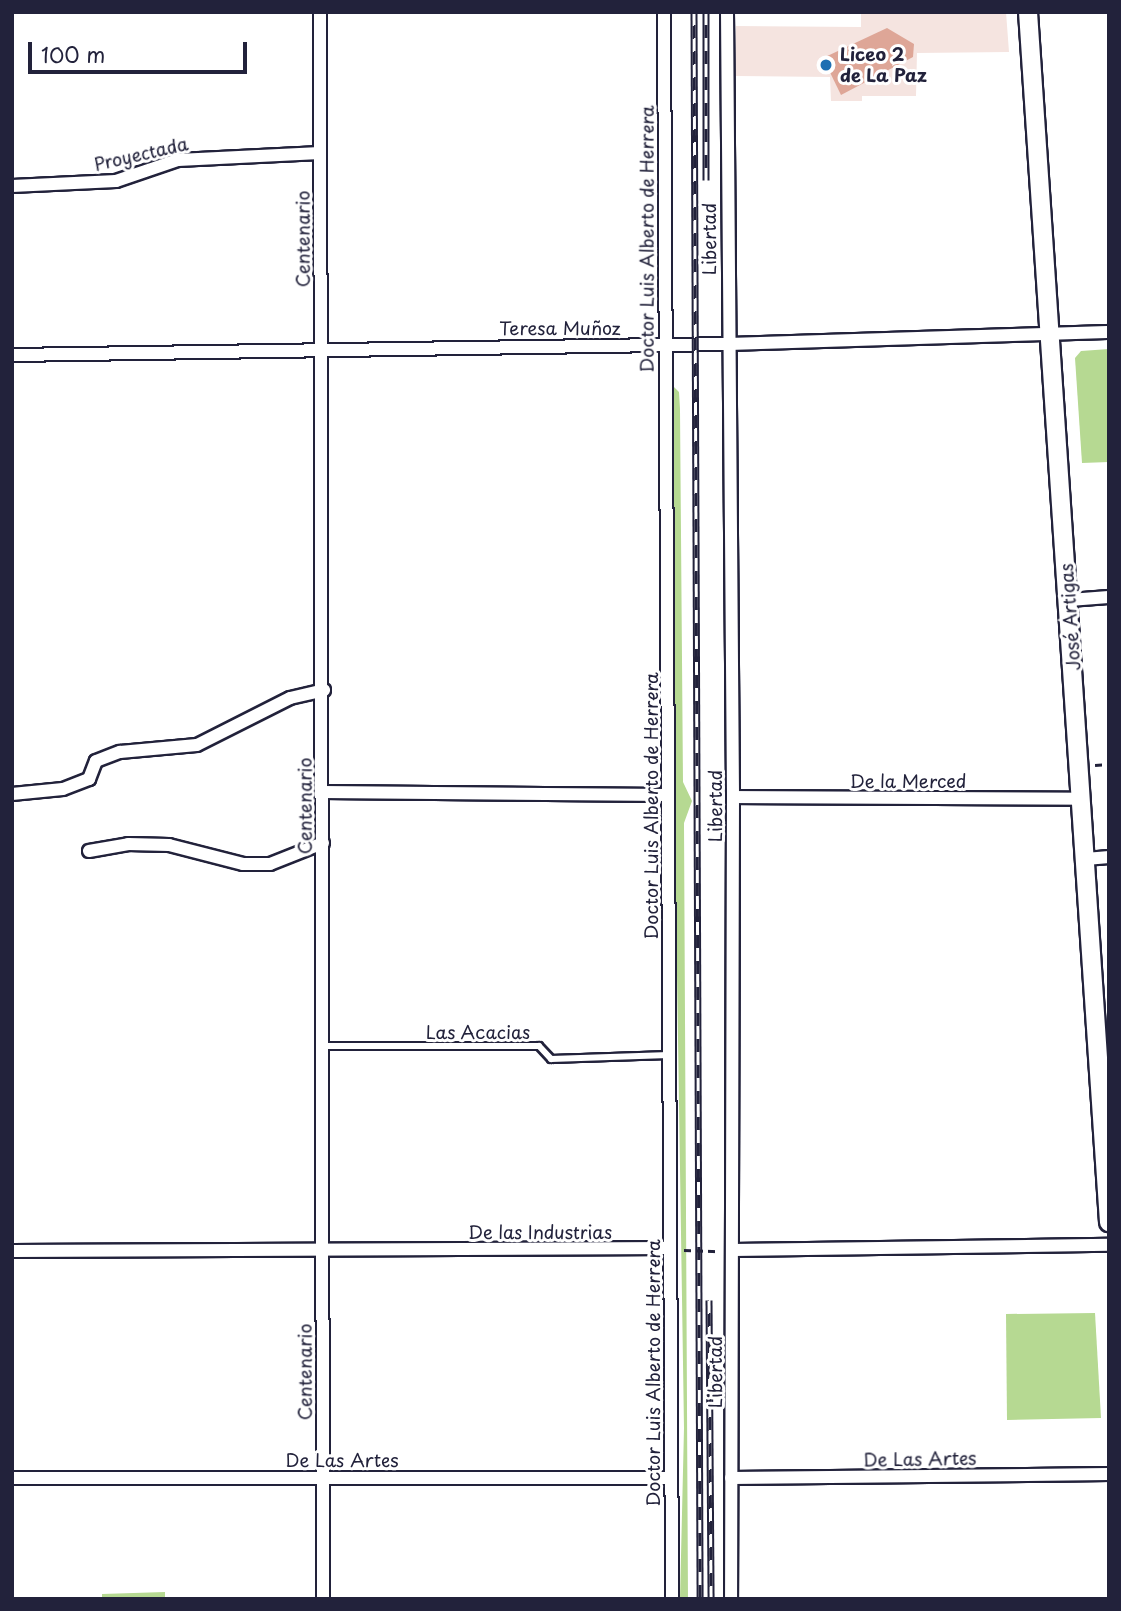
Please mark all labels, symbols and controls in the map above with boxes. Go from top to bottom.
scale bar [32,28,250,72]
text: 100 m [41,38,105,70]
place label: Liceo 2 de La Paz [840,44,928,86]
marker: Liceo 2 de La Paz [818,57,834,73]
street label: Doctor Luis Alberto de Herrera [636,103,658,375]
street label: Proyectada [92,133,190,175]
street label: Centenario [292,191,314,287]
street label: Libertad [698,203,720,275]
street label: Teresa Muñoz [500,317,620,339]
street label: José Artigas [1055,563,1085,671]
street label: Doctor Luis Alberto de Herrera [640,670,662,942]
street label: Centenario [294,758,316,854]
street label: Libertad [704,770,726,842]
street label: De la Merced [850,770,966,792]
street label: Las Acacias [426,1021,530,1043]
street label: De las Industrias [468,1221,612,1243]
street label: Doctor Luis Alberto de Herrera [642,1237,664,1509]
street label: Centenario [294,1324,316,1420]
street label: Libertad [704,1336,726,1408]
street label: De Las Artes [863,1447,977,1471]
street label: De Las Artes [285,1449,399,1471]

